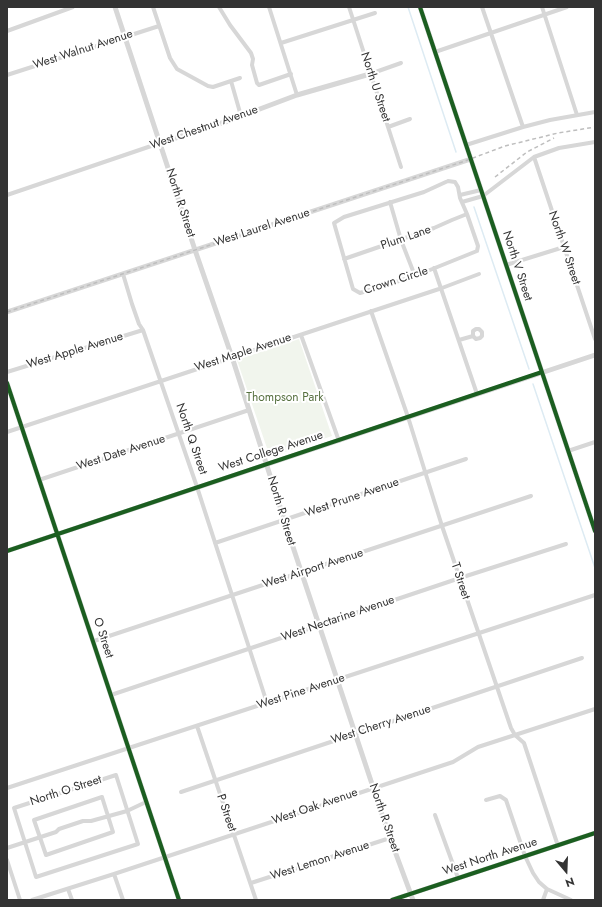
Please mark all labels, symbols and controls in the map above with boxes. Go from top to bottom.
street label: West Walnut Avenue [31,27,135,73]
street label: North U Street [357,50,393,124]
street label: West Chestnut Avenue [148,103,260,153]
street label: North R Street [162,167,198,239]
street label: West Laurel Avenue [212,206,312,250]
street label: North W Street [545,209,583,287]
street label: Plum Lane [379,223,433,253]
street label: North V Street [499,229,535,303]
street label: Crown Circle [362,264,430,298]
street label: West Apple Avenue [25,330,125,372]
street label: West Maple Avenue [193,331,293,375]
park label: Thompson Park [246,391,324,405]
street label: North Q Street [172,401,210,477]
street label: West College Avenue [217,428,325,476]
street label: West Date Avenue [75,432,167,474]
street label: North R Street [264,475,298,547]
street label: West Prune Avenue [303,475,401,521]
street label: West Airport Avenue [261,546,365,592]
street label: T Street [447,561,473,601]
street label: West Nectarine Avenue [279,593,397,645]
street label: O Street [90,616,116,660]
street label: West Pine Avenue [255,671,347,713]
street label: West Cherry Avenue [329,702,433,748]
street label: North O Street [28,773,104,809]
street label: North R Street [366,782,402,854]
street label: West Oak Avenue [270,786,360,828]
street label: P Street [213,792,239,834]
street label: West North Avenue [441,835,539,879]
street label: West Lemon Avenue [269,838,371,884]
north arrow [546,851,586,891]
text: N [563,873,577,891]

